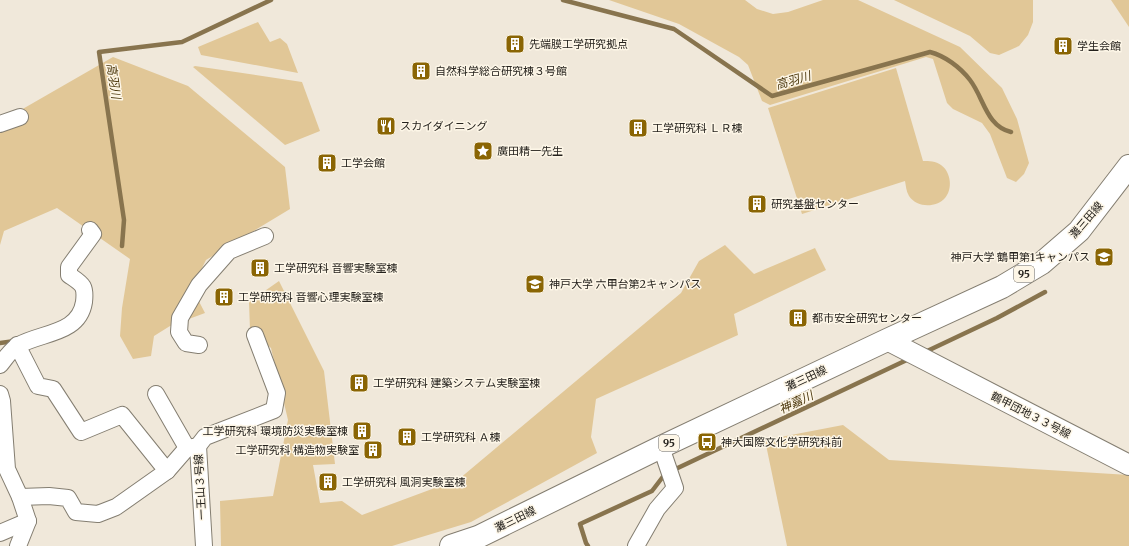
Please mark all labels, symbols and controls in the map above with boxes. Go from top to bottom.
building icon: 先端膜工学研究拠点 [504,33,526,55]
building icon: 学生会館 [1052,35,1074,57]
place label: 先端膜工学研究拠点 [529,37,628,51]
place label: 学生会館 [1077,39,1121,53]
building icon: 自然科学総合研究棟３号館 [410,60,432,82]
water label: 高羽川 [104,62,124,102]
place label: 自然科学総合研究棟３号館 [435,64,567,78]
water label: 高羽川 [774,67,814,92]
restaurant icon: スカイダイニング [375,115,397,137]
building icon: 工学研究科 ＬＲ棟 [627,117,649,139]
place label: スカイダイニング [400,119,488,133]
place label: 工学研究科 ＬＲ棟 [652,121,743,135]
place icon: 廣田精一先生 [472,140,494,162]
place label: 廣田精一先生 [497,144,563,158]
building icon: 工学会館 [316,152,338,174]
place label: 工学会館 [341,156,385,170]
building icon: 研究基盤センター [746,193,768,215]
place label: 研究基盤センター [771,197,859,211]
street label: 灘三田線 [1066,199,1106,241]
school or university icon: 神戸大学 鶴甲第1キャンパス [1093,246,1115,268]
place label: 神戸大学 鶴甲第1キャンパス [950,250,1090,264]
building icon: 工学研究科 音響実験室棟 [249,257,271,279]
place label: 工学研究科 音響実験室棟 [274,261,398,275]
road number: 95 [1014,266,1034,282]
school or university icon: 神戸大学 六甲台第2キャンパス [524,273,546,295]
place label: 神戸大学 六甲台第2キャンパス [549,277,701,291]
building icon: 工学研究科 音響心理実験室棟 [213,286,235,308]
place label: 工学研究科 音響心理実験室棟 [238,290,384,304]
building icon: 都市安全研究センター [787,307,809,329]
place label: 都市安全研究センター [812,311,922,325]
street label: 灘三田線 [783,362,829,394]
building icon: 工学研究科 建築システム実験室棟 [348,372,370,394]
place label: 工学研究科 建築システム実験室棟 [373,376,540,390]
water label: 神嘉川 [777,387,817,416]
street label: 鶴甲団地３３号線 [989,389,1073,441]
building icon: 工学研究科 環境防災実験室棟 [351,420,373,442]
place label: 工学研究科 環境防災実験室棟 [202,424,348,438]
building icon: 工学研究科 Ａ棟 [396,426,418,448]
place label: 工学研究科 Ａ棟 [421,430,501,444]
bus stop icon: 神大国際文化学研究科前 [696,431,718,453]
road number: 95 [659,435,679,451]
place label: 神大国際文化学研究科前 [721,435,842,449]
building icon: 工学研究科 構造物実験室 [362,439,384,461]
place label: 工学研究科 構造物実験室 [235,443,359,457]
street label: 一王山３号線 [191,454,209,520]
building icon: 工学研究科 風洞実験室棟 [317,471,339,493]
place label: 工学研究科 風洞実験室棟 [342,475,466,489]
street label: 灘三田線 [492,503,538,535]

